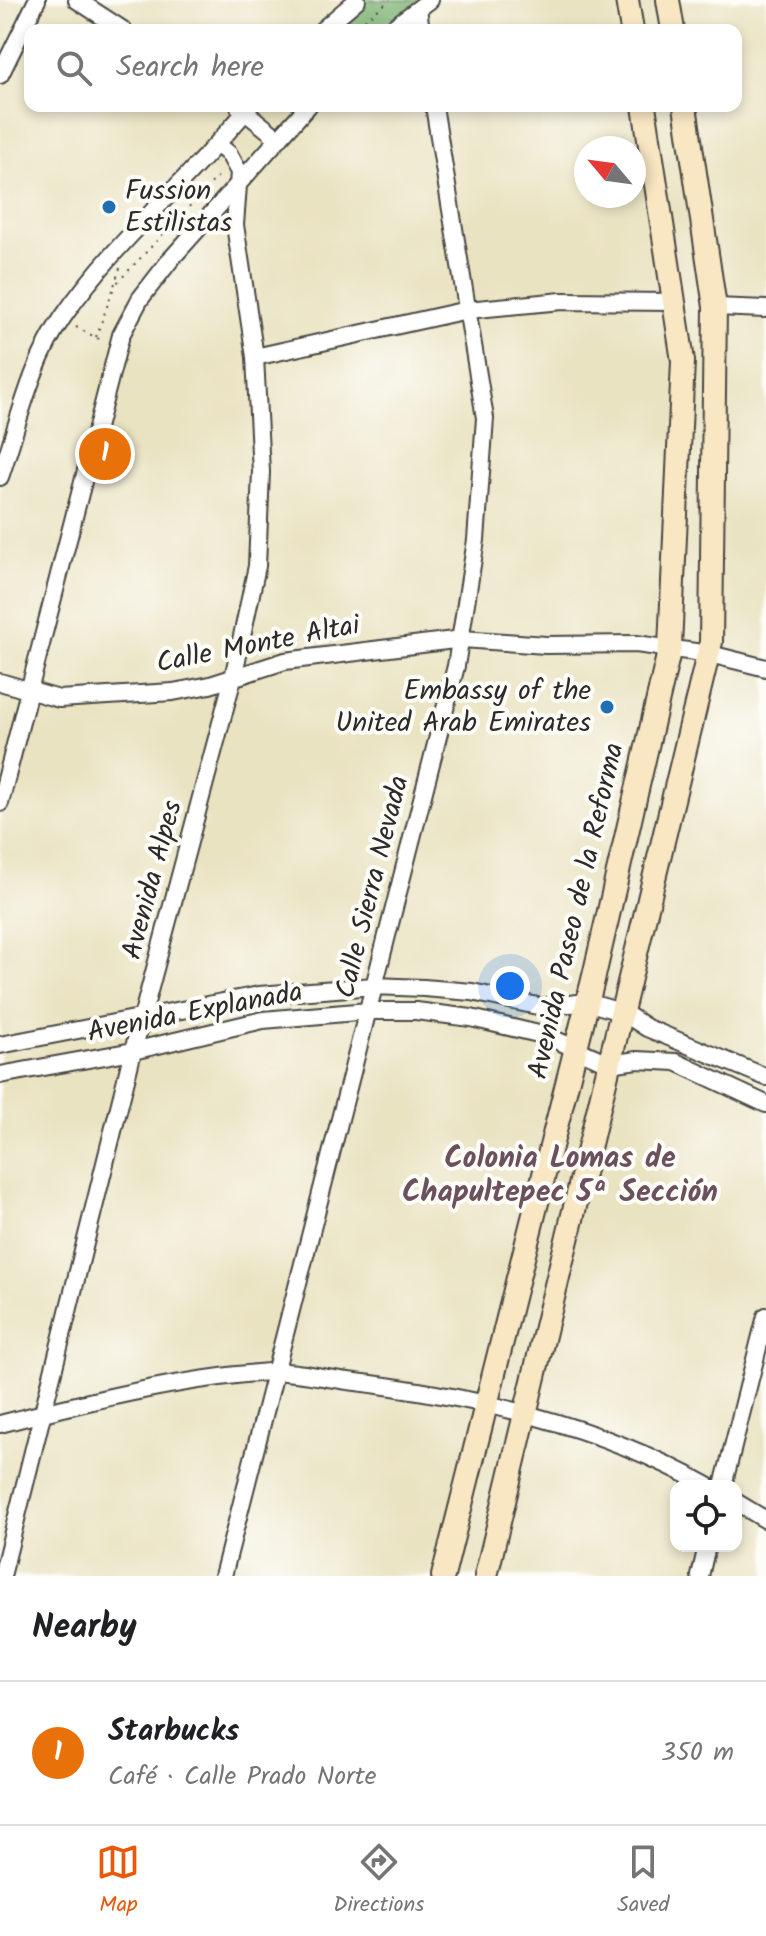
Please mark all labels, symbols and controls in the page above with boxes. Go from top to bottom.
search box [24,24,742,112]
text: Search here [116,44,264,92]
icon: search [52,46,96,90]
north arrow [574,136,646,208]
place label: Fussion Estilistas [125,169,232,246]
marker: Fussion Estilistas [100,198,118,216]
pin: 1 [79,424,131,484]
street label: Calle Monte Altai [152,603,365,687]
place label: Embassy of the United Arab Emirates [336,669,591,746]
marker: Embassy of the United Arab Emirates [598,698,616,716]
street label: Avenida Paseo de la Reforma [516,738,638,1084]
street label: Calle Sierra Nevada [324,771,422,1003]
street label: Avenida Alpes [110,795,196,965]
your location [490,966,530,1006]
street label: Avenida Explanada [84,970,306,1056]
district label: Colonia Lomas de Chapultepec 5ª Sección [402,1135,718,1217]
map controls [670,1480,742,1552]
button: locate [670,1480,742,1552]
text: Nearby [32,1601,137,1655]
text: Starbucks [108,1708,239,1756]
text: 1 [54,1732,62,1774]
text: 350 m [661,1732,734,1774]
text: Café · Calle Prado Norte [108,1756,376,1798]
tab: Map [96,1840,140,1923]
tab: Directions [333,1840,425,1923]
tab: Saved [617,1840,670,1923]

